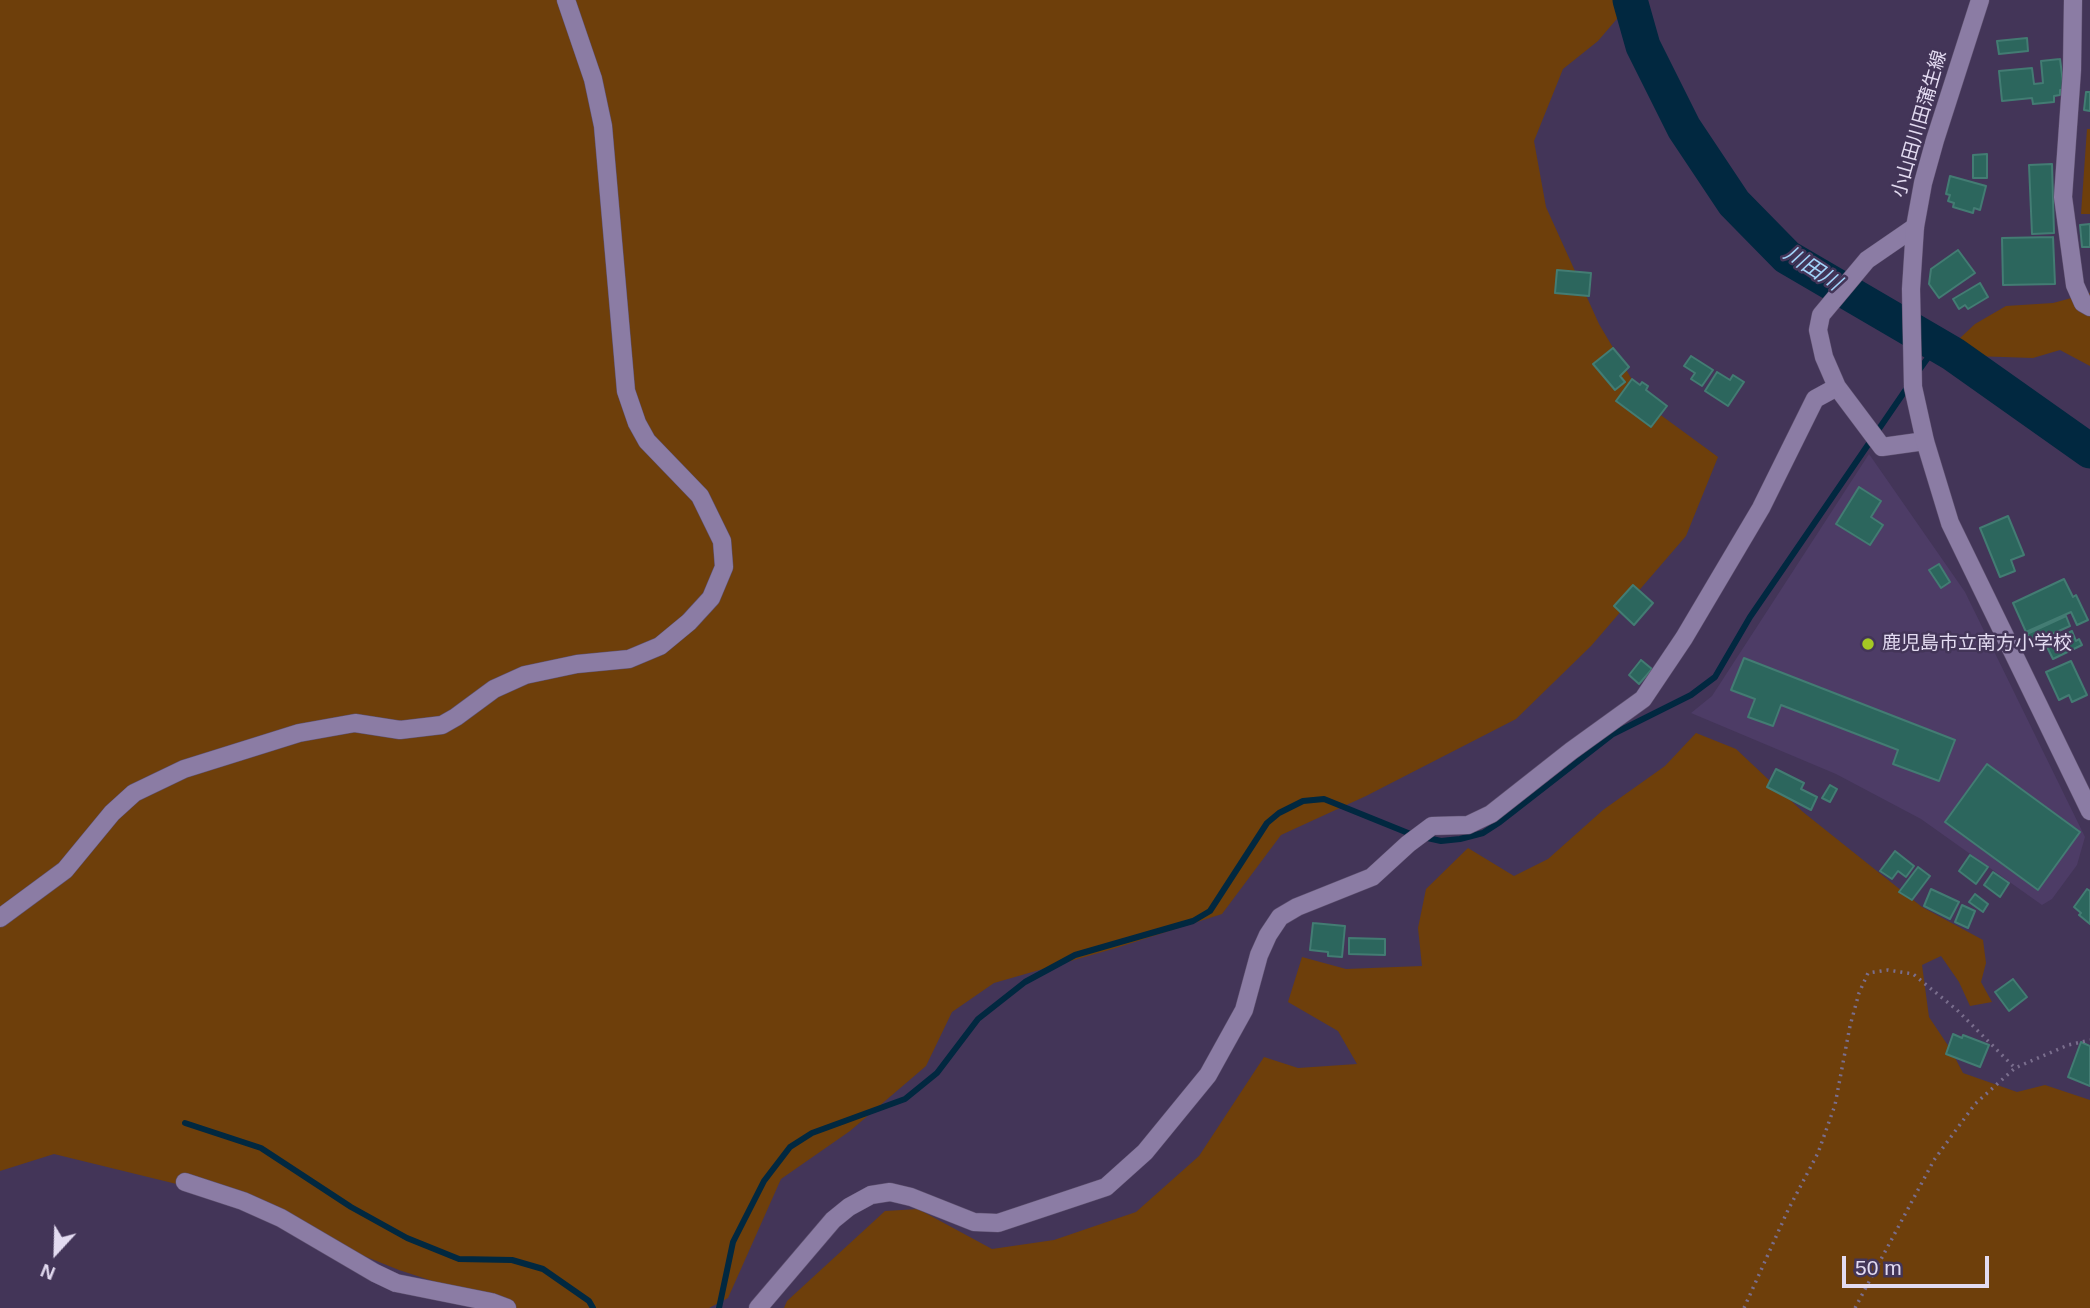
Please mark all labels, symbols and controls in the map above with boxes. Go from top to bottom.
street label: 小山田川田蒲生線 [1888,48,1952,200]
water label: 川田川 [1779,241,1845,297]
place label: 鹿児島市立南方小学校 [1882,633,2072,655]
marker: 鹿児島市立南方小学校 [1860,636,1876,652]
north arrow [21,1217,91,1287]
scale bar [1845,1242,1992,1286]
text: 50 m [1855,1256,1902,1279]
text: N [38,1260,58,1284]

